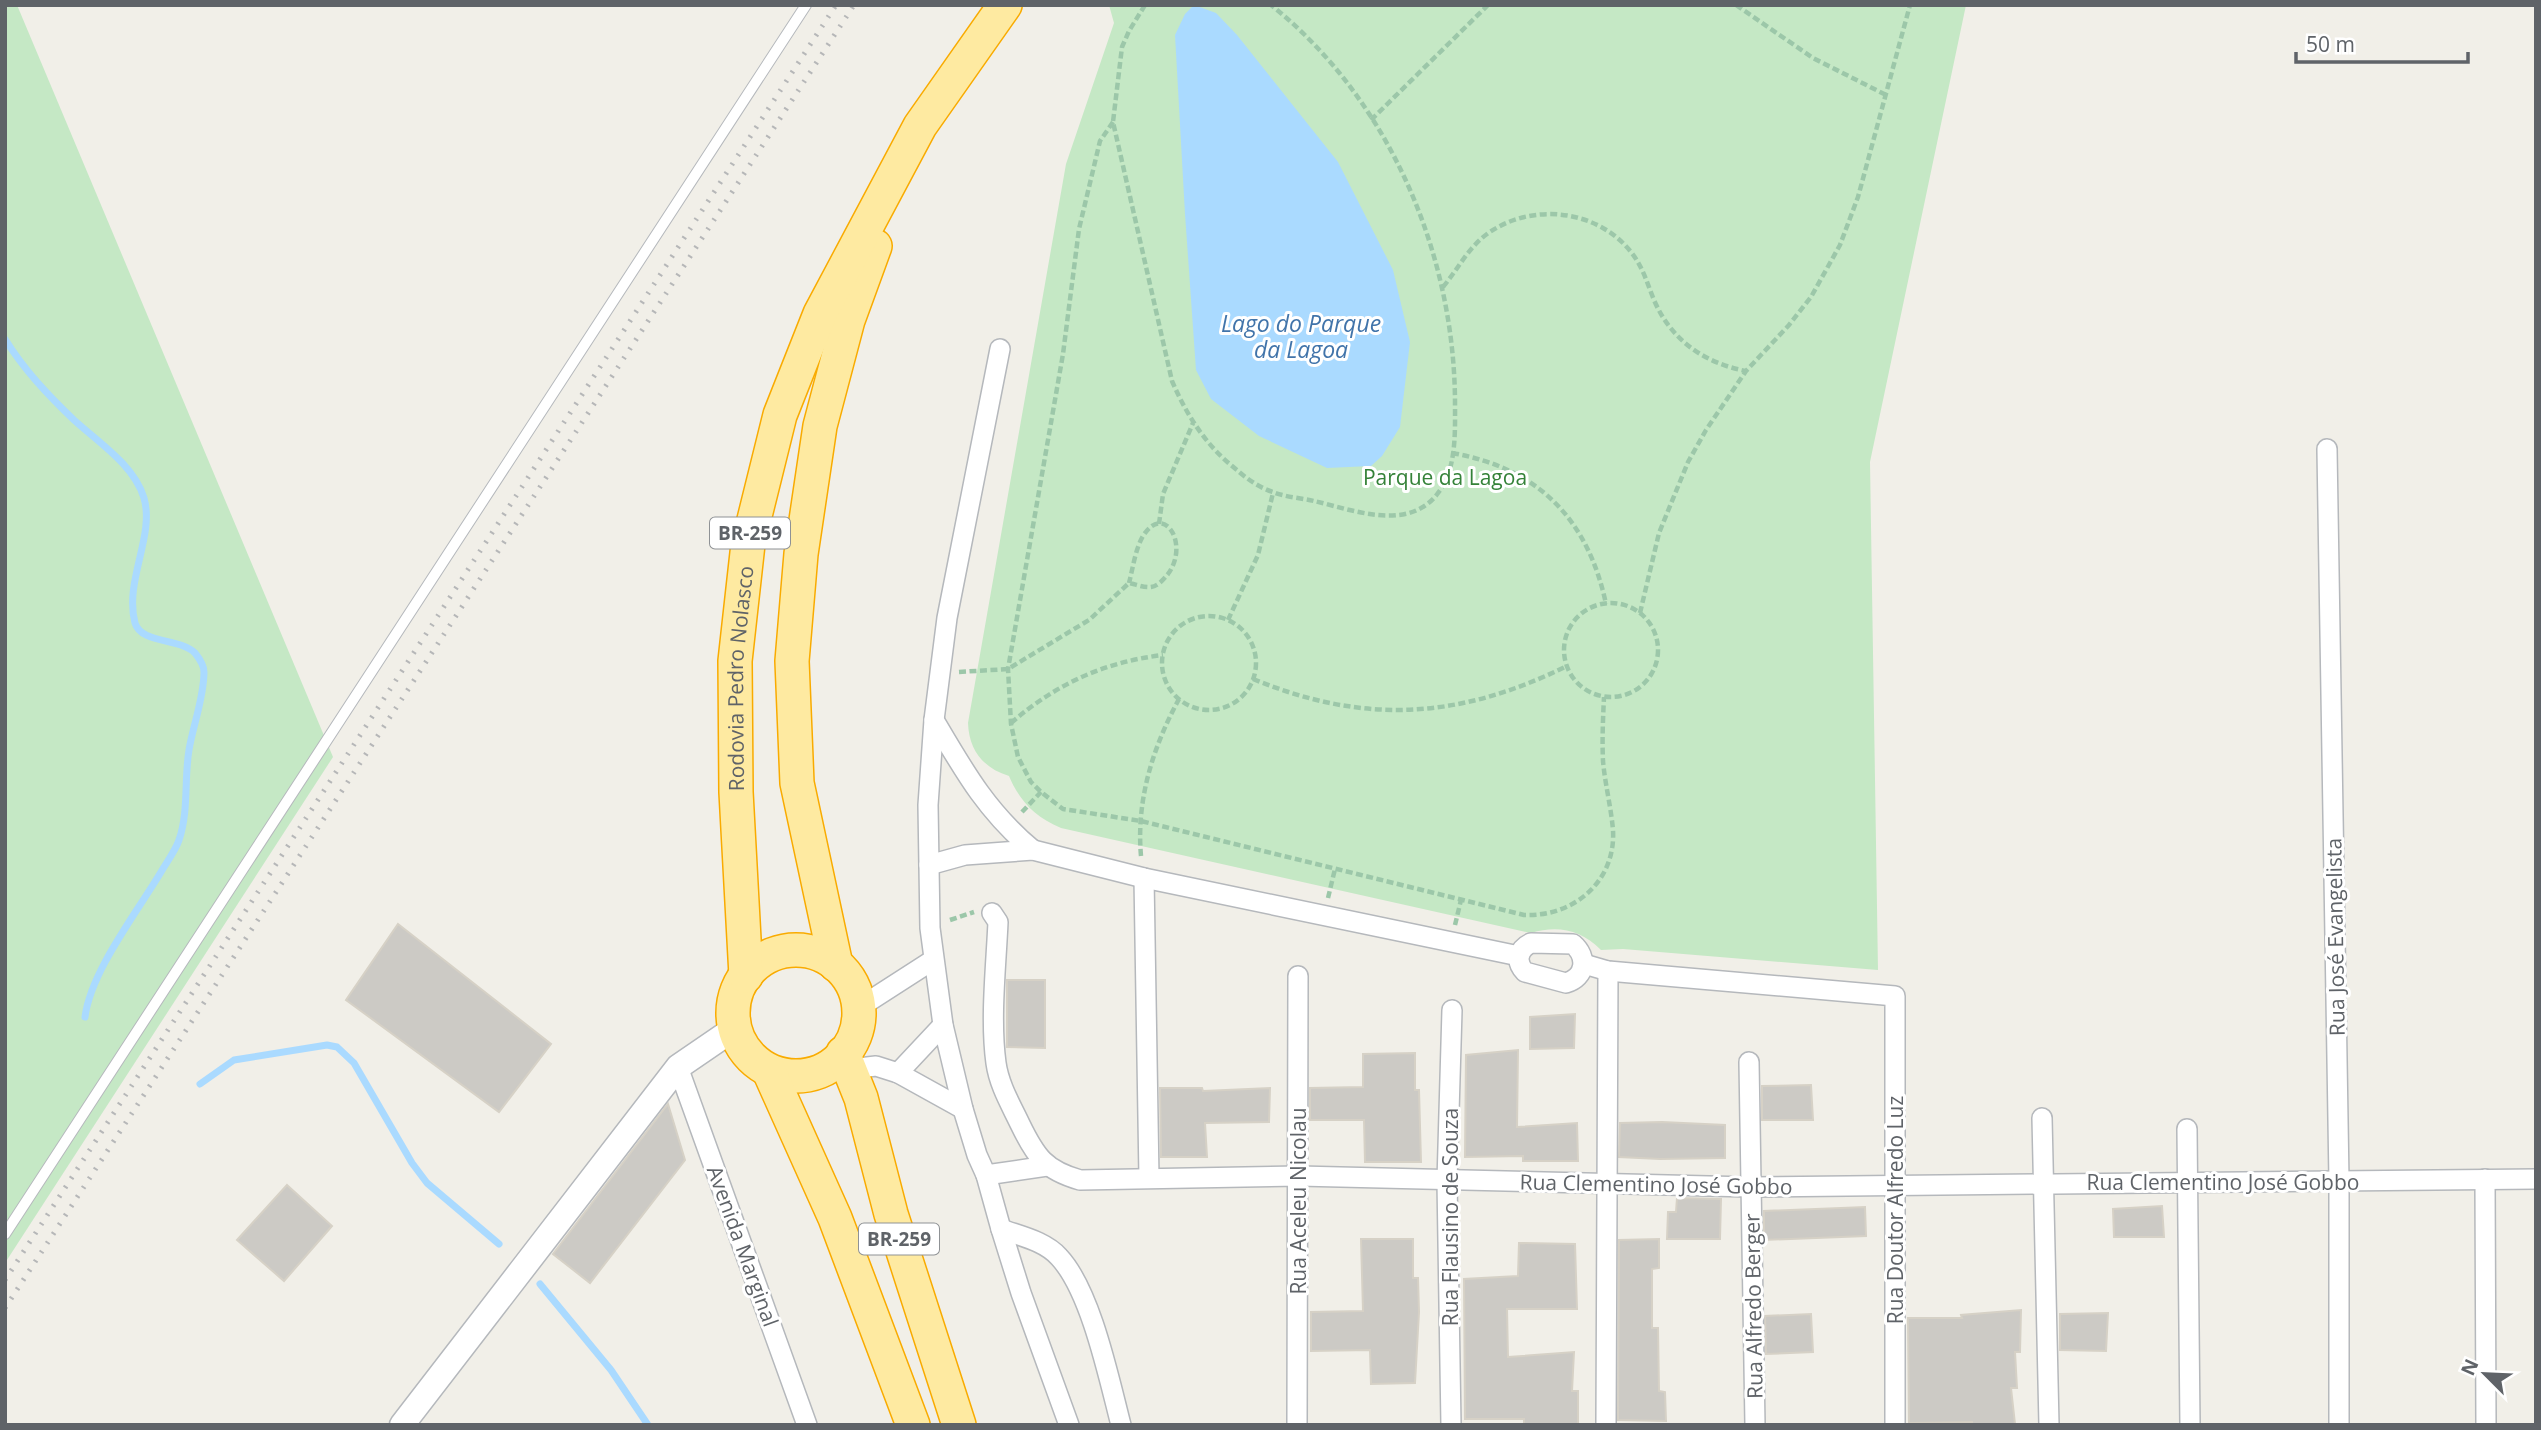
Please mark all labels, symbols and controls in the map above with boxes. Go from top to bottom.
scale bar [2296,21,2468,65]
text: 50 m [2306,30,2355,58]
water label: Lago do Parque da Lagoa [1221,307,1381,365]
park label: Parque da Lagoa [1363,463,1527,491]
road number: BR-259 [710,518,790,548]
street label: Rodovia Pedro Nolasco [721,564,759,791]
street label: Rua José Evangelista [2319,838,2351,1036]
street label: Rua Doutor Alfredo Luz [1881,1096,1909,1324]
street label: Rua Aceleu Nicolau [1284,1107,1312,1295]
street label: Rua Flausino de Souza [1436,1108,1464,1326]
street label: Avenida Marginal [701,1162,785,1330]
street label: Rua Clementino José Gobbo [1519,1168,1793,1200]
street label: Rua Clementino José Gobbo [2087,1168,2359,1196]
street label: Rua Alfredo Berger [1737,1213,1769,1399]
road number: BR-259 [859,1224,939,1254]
north arrow [2450,1339,2520,1409]
text: N [2454,1355,2484,1379]

